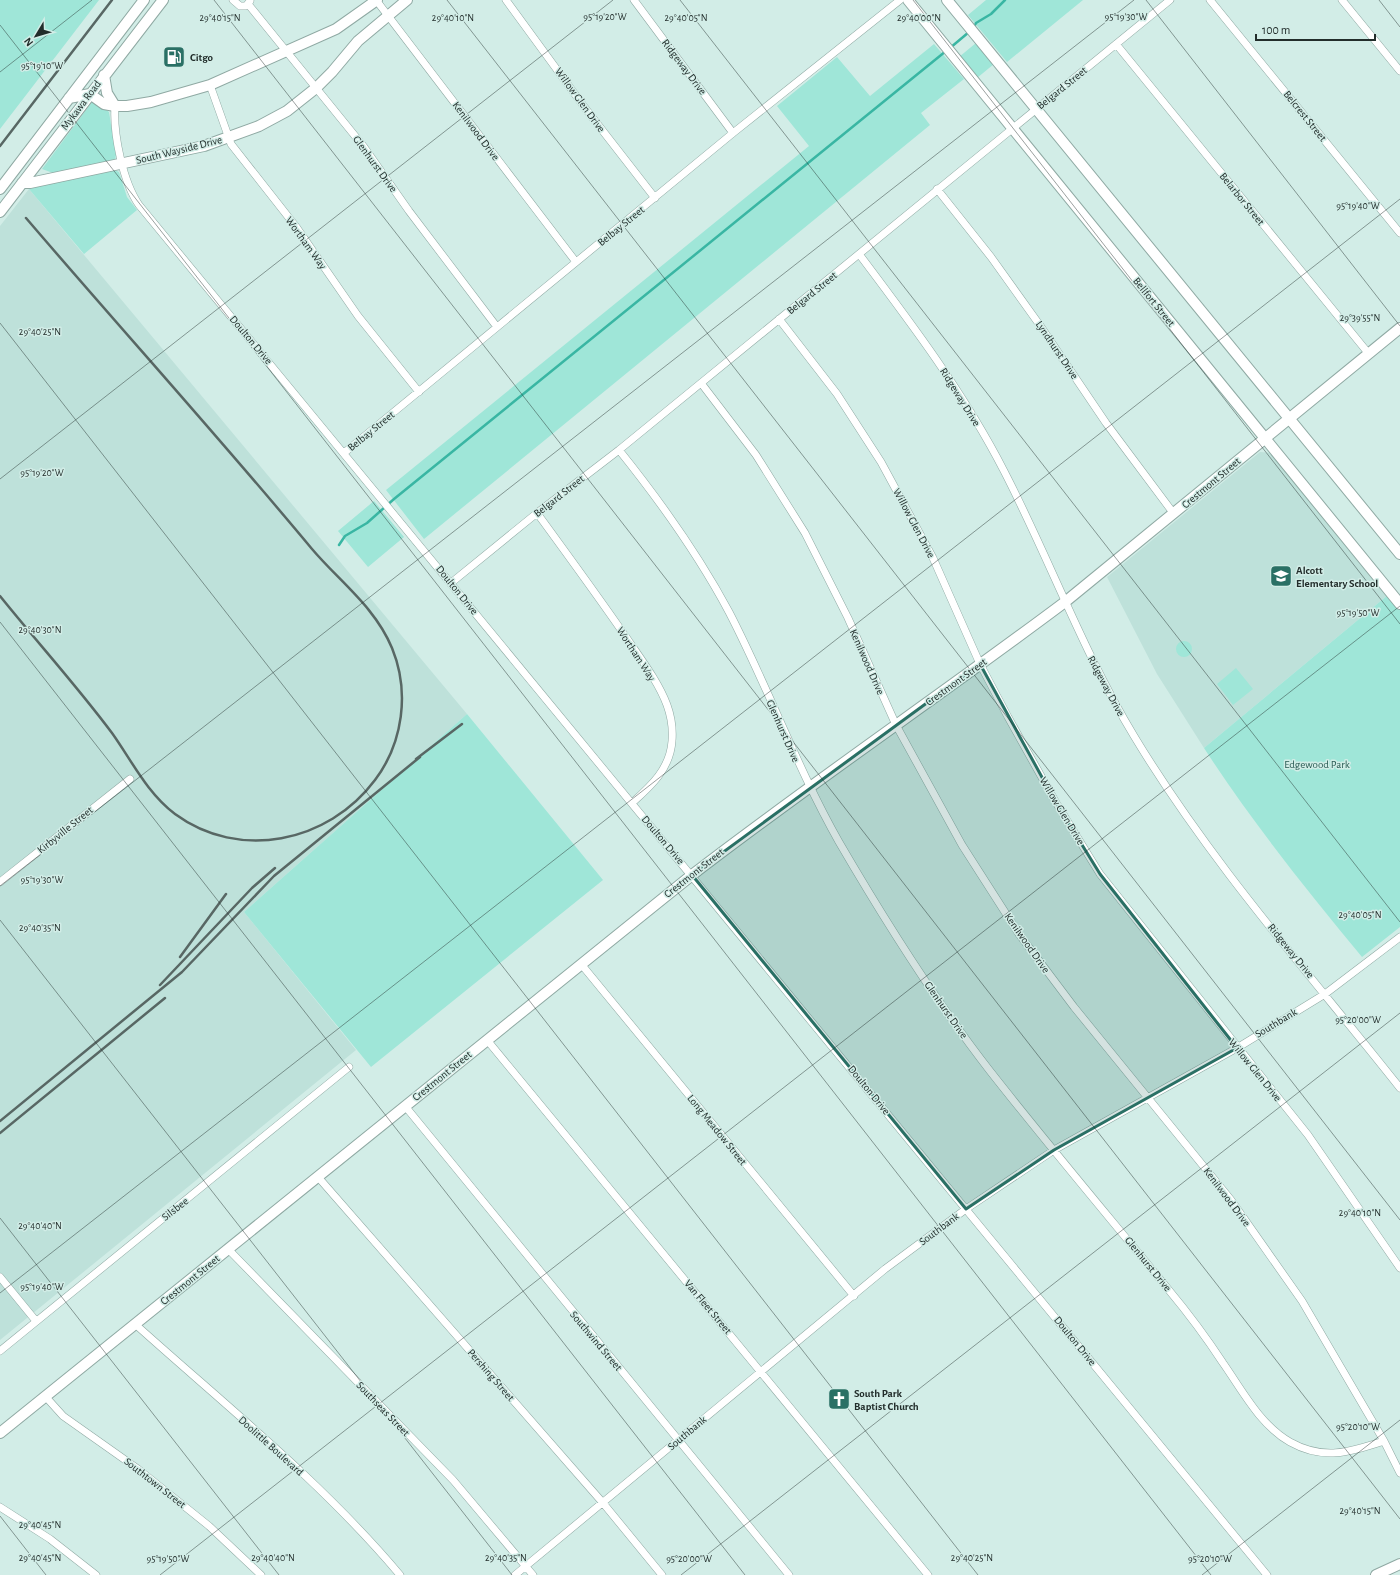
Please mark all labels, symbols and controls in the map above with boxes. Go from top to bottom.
text: 95°19'20"W [583,12,627,22]
text: 95°19'30"W [1105,12,1148,22]
text: 29°40'15"N [199,13,241,23]
text: 29°40'10"N [432,13,474,23]
text: 29°40'05"N [664,13,708,23]
text: 29°40'00"N [897,13,941,23]
north arrow [16,16,56,56]
scale bar [1256,16,1375,42]
text: 100 m [1262,24,1290,36]
text: N [22,35,35,48]
street label: Ridgeway Drive [660,37,708,97]
fuel station icon: Citgo [161,44,187,70]
place label: Citgo [190,52,214,63]
text: 95°19'10"W [21,61,63,71]
street label: Belgard Street [1035,64,1089,111]
street label: Willow Glen Drive [553,66,607,134]
street label: Mykawa Road [59,78,103,132]
street label: Belcrest Street [1281,89,1329,144]
street label: Kenilwood Drive [450,100,502,162]
street label: South Wayside Drive [135,134,223,166]
street label: Glenhurst Drive [351,134,399,194]
street label: Belarbor Street [1217,171,1267,228]
text: 95°19'40"W [1336,201,1380,211]
street label: Belbay Street [596,204,647,248]
street label: Wortham Way [283,215,329,271]
street label: Belgard Street [785,269,839,316]
street label: Bellfort Street [1131,275,1177,329]
text: 29°39'55"N [1340,313,1380,323]
street label: Doulton Drive [228,314,274,366]
street label: Lyndhurst Drive [1034,319,1080,381]
text: 29°40'25"N [19,327,61,337]
street label: Ridgeway Drive [938,366,982,428]
street label: Belbay Street [346,409,397,453]
street label: Crestmont Street [1180,455,1243,511]
text: 95°19'20"W [20,468,64,478]
street label: Belgard Street [532,473,587,519]
street label: Willow Glen Drive [891,486,937,560]
street label: Doulton Drive [434,563,480,617]
school or university icon: Alcott Elementary School [1268,563,1294,589]
place label: Alcott Elementary School [1296,565,1378,589]
text: 95°19'50"W [1337,608,1380,618]
text: 29°40'30"N [19,625,61,635]
street label: Wortham Way [615,625,658,683]
street label: Kenilwood Drive [848,628,886,696]
street label: Ridgeway Drive [1086,654,1126,718]
street label: Crestmont Street [923,656,989,708]
street label: Glenhurst Drive [764,698,802,764]
park label: Edgewood Park [1284,759,1350,770]
street label: Willow Glen Drive [1037,775,1087,847]
street label: Kirbyville Street [35,804,95,856]
street label: Doulton Drive [640,814,686,866]
street label: Crestmont Street [662,846,726,900]
text: 95°19'30"W [21,875,64,885]
text: 29°40'05"N [1338,910,1382,920]
street label: Kenilwood Drive [1002,911,1052,975]
street label: Ridgeway Drive [1266,922,1316,980]
text: 29°40'35"N [19,923,61,933]
street label: Glenhurst Drive [922,979,970,1041]
street label: Southbank [1253,1006,1299,1040]
text: 95°20'00"W [1335,1015,1381,1025]
street label: Willow Glen Drive [1226,1037,1284,1103]
street label: Crestmont Street [410,1049,474,1103]
street label: Doulton Drive [846,1063,892,1117]
street label: Long Meadow Street [685,1093,749,1168]
street label: Kenilwood Drive [1201,1166,1253,1228]
street label: Silsbee [160,1195,190,1223]
text: 29°40'10"N [1339,1208,1381,1218]
street label: Southbank [917,1211,961,1247]
text: 29°40'40"N [18,1221,62,1231]
street label: Glenhurst Drive [1123,1234,1173,1294]
street label: Crestmont Street [158,1253,222,1307]
street label: Van Fleet Street [682,1278,734,1337]
text: 95°19'40"W [20,1282,64,1292]
street label: Southwind Street [568,1309,624,1373]
street label: Doulton Drive [1052,1314,1098,1368]
street label: Pershing Street [466,1347,517,1404]
street label: Southseas Street [354,1380,412,1439]
church icon: South Park Baptist Church [826,1386,852,1412]
place label: South Park Baptist Church [854,1388,919,1412]
street label: Doolittle Boulevard [236,1414,306,1478]
street label: Southbank [666,1414,708,1452]
text: 95°20'10"W [1336,1422,1380,1432]
street label: Southtown Street [122,1456,188,1511]
text: 29°40'15"N [1339,1506,1381,1516]
text: 29°40'45"N [19,1520,61,1530]
text: 29°40'45"N [19,1553,61,1563]
text: 29°40'40"N [251,1553,295,1563]
text: 29°40'35"N [485,1553,527,1563]
text: 29°40'25"N [951,1553,993,1563]
text: 95°19'50"W [147,1554,190,1564]
text: 95°20'00"W [666,1554,712,1564]
text: 95°20'10"W [1188,1554,1232,1564]

